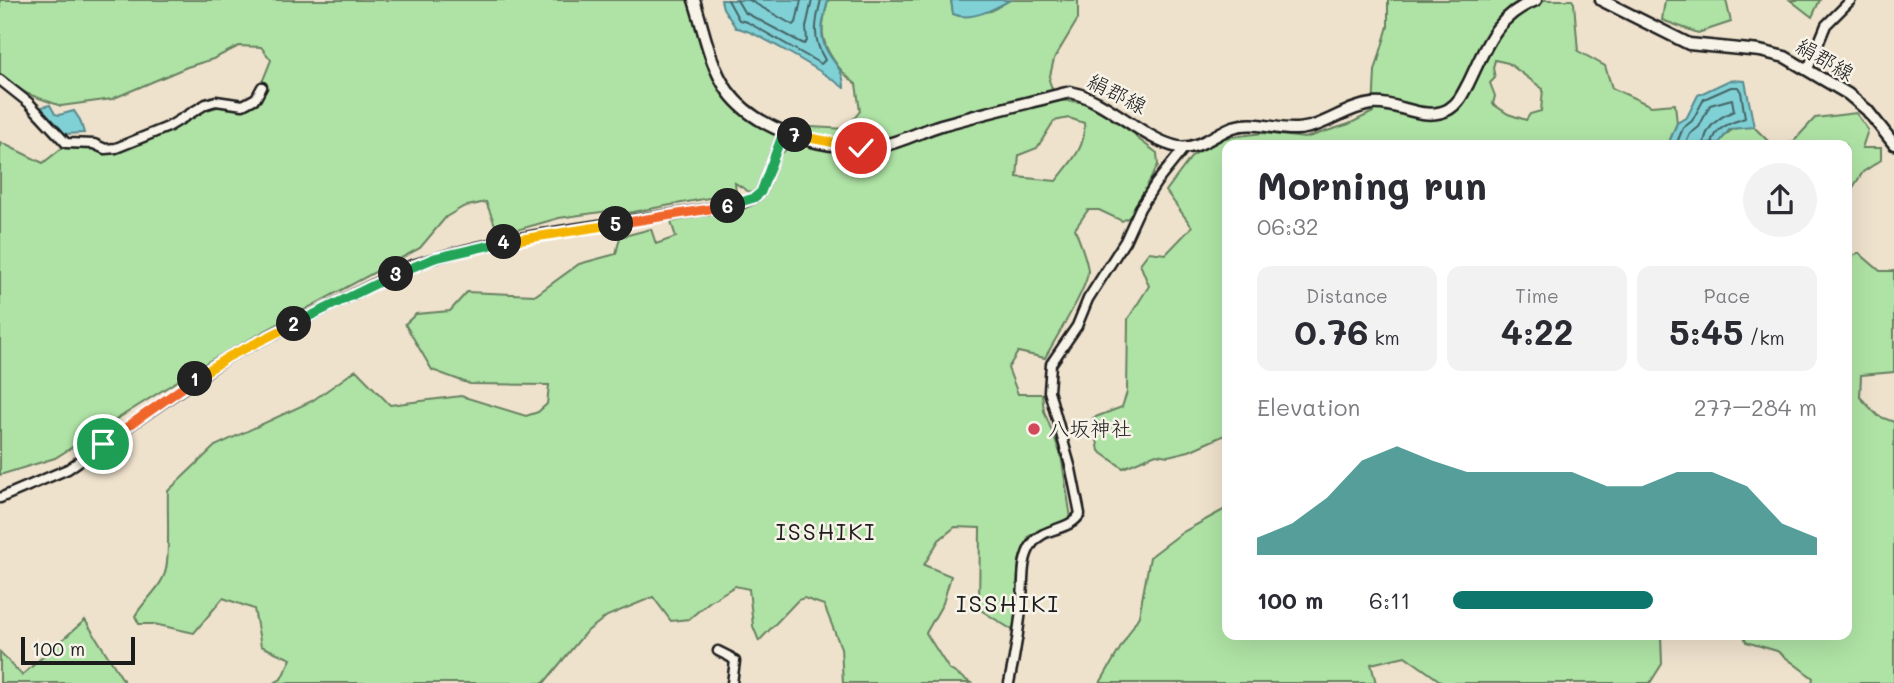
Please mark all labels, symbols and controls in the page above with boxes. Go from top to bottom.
street label: 絹郡線 [1792,31,1860,86]
street label: 絹郡線 [1083,66,1152,119]
pin: 7 [778,118,812,152]
pin [831,118,891,178]
text: 7 [789,122,800,147]
icon: check [842,129,880,167]
text: Morning run [1257,160,1487,210]
button: share [1743,163,1817,237]
pin: 6 [710,188,746,224]
text: 6 [722,193,733,218]
pin: 5 [598,206,634,242]
text: 5 [610,211,621,236]
text: 06:32 [1257,211,1319,241]
pin: 4 [486,224,522,260]
text: 4 [497,229,510,254]
pin: 3 [378,256,414,292]
text: 3 [390,261,401,286]
text: Distance [1306,283,1388,308]
text: Time [1515,283,1559,308]
text: Pace [1704,283,1750,308]
pin: 2 [276,306,312,342]
text: 0.76 [1294,308,1368,354]
text: 4:22 [1501,308,1573,354]
text: 5:45 [1669,308,1743,354]
text: 2 [288,311,299,336]
text: km [1368,325,1400,350]
text: /km [1743,325,1785,350]
pin: 1 [178,362,212,396]
text: 1 [190,366,199,391]
text: Elevation [1257,392,1360,422]
text: 277–284 m [1694,392,1817,422]
pin [73,414,133,474]
place label: 八坂神社 [1048,414,1132,441]
marker: 八坂神社 [1026,421,1042,437]
icon: arrive [84,425,122,463]
district label: ISSHIKI [776,516,876,546]
text: 100 m [1257,585,1323,615]
text: 6:11 [1369,585,1411,615]
district label: ISSHIKI [956,587,1060,618]
scale bar [21,634,135,666]
text: 100 m [32,636,85,661]

